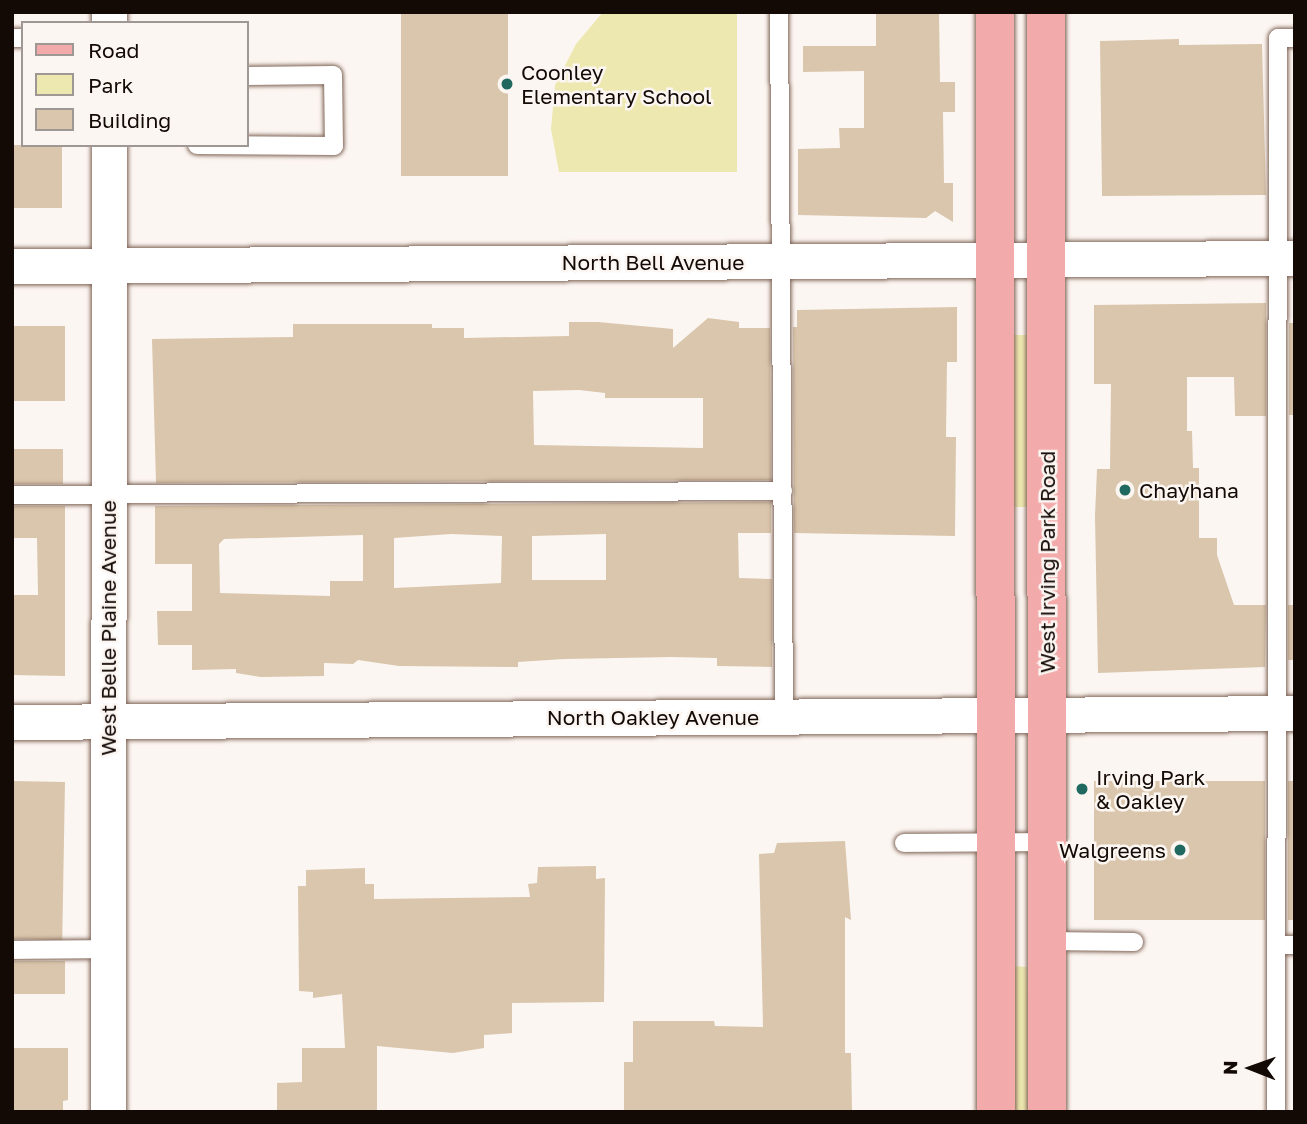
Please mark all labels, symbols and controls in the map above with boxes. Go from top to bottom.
legend [21,21,248,147]
text: Road [88,37,139,63]
place label: Coonley Elementary School [521,59,712,109]
text: Park [88,72,133,98]
marker: Coonley Elementary School [499,76,515,92]
text: Building [88,107,171,133]
street label: North Bell Avenue [562,249,744,275]
street label: West Irving Park Road [1034,451,1060,673]
place label: Chayhana [1139,477,1239,503]
marker: Chayhana [1117,482,1133,498]
street label: West Belle Plaine Avenue [95,500,121,756]
street label: North Oakley Avenue [547,704,759,730]
place label: Irving Park & Oakley [1096,764,1205,814]
marker: Irving Park & Oakley [1074,781,1090,797]
place label: Walgreens [1059,837,1166,863]
marker: Walgreens [1172,842,1188,858]
north arrow [1216,1033,1286,1103]
text: N [1218,1060,1241,1075]

